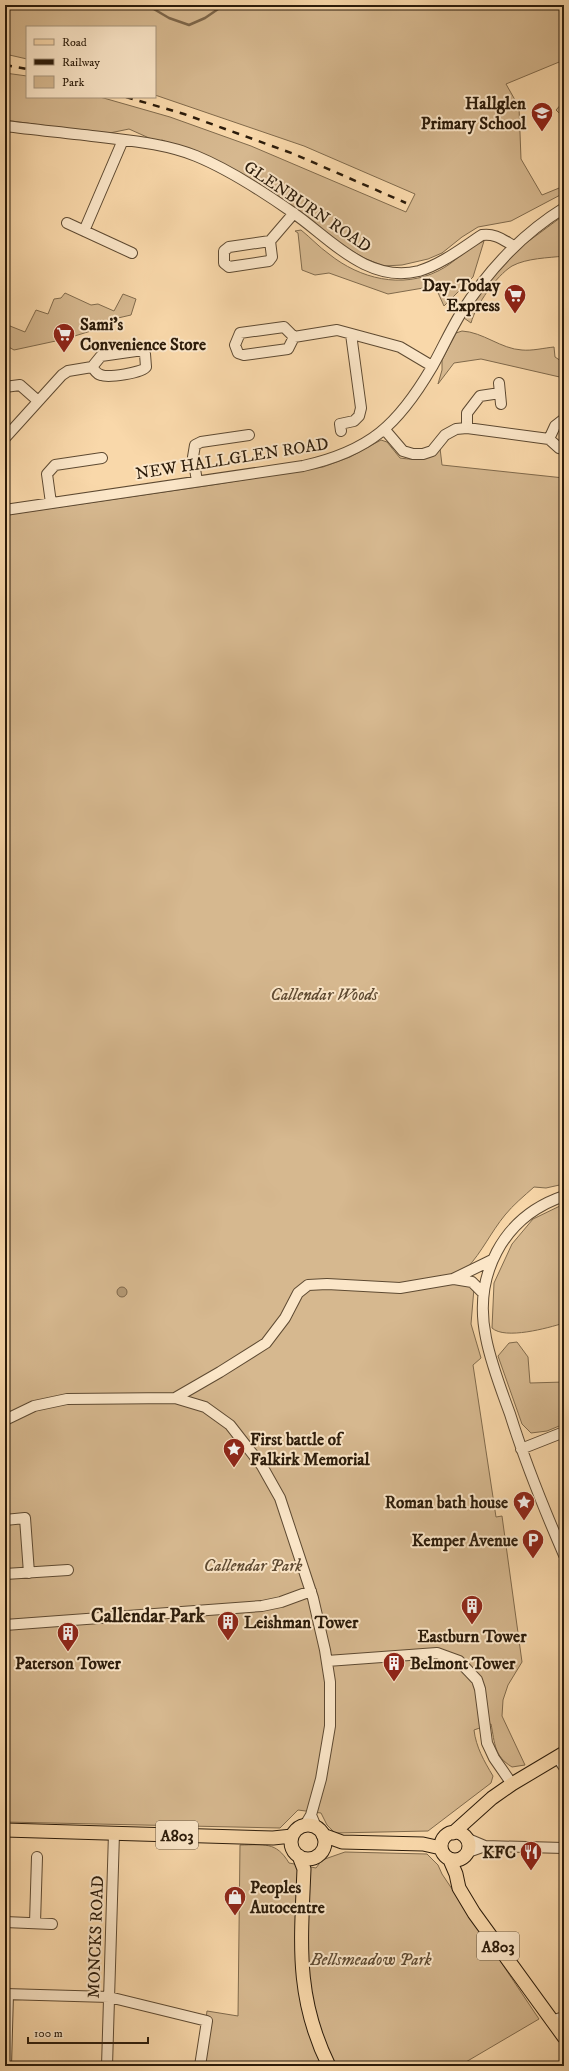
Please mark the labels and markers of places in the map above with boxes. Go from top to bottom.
place label: Hallglen Primary School [421,93,527,135]
school or university icon: Hallglen Primary School [529,100,555,133]
place label: Day-Today Express [422,275,501,317]
supermarket icon: Day-Today Express [502,282,528,315]
place label: Sami's Convenience Store [80,314,206,356]
supermarket icon: Sami's Convenience Store [51,321,77,354]
place label: First battle of Falkirk Memorial [250,1429,371,1471]
place icon: First battle of Falkirk Memorial [221,1436,247,1469]
place icon: Roman bath house [511,1489,537,1522]
place label: Roman bath house [385,1492,508,1514]
parking icon: Kemper Avenue [520,1527,546,1560]
place label: Kemper Avenue [412,1530,518,1552]
building icon: Eastburn Tower [459,1593,485,1626]
building icon: Leishman Tower [215,1609,241,1642]
place label: Leishman Tower [244,1612,359,1634]
building icon: Paterson Tower [55,1620,81,1653]
place label: Eastburn Tower [418,1626,527,1648]
building icon: Belmont Tower [381,1650,407,1683]
place label: Paterson Tower [15,1653,122,1675]
place label: Belmont Tower [410,1653,516,1675]
restaurant icon: KFC [518,1839,544,1872]
place label: KFC [482,1842,516,1864]
place label: Peoples Autocentre [249,1877,325,1919]
shop icon: Peoples Autocentre [222,1884,248,1917]

